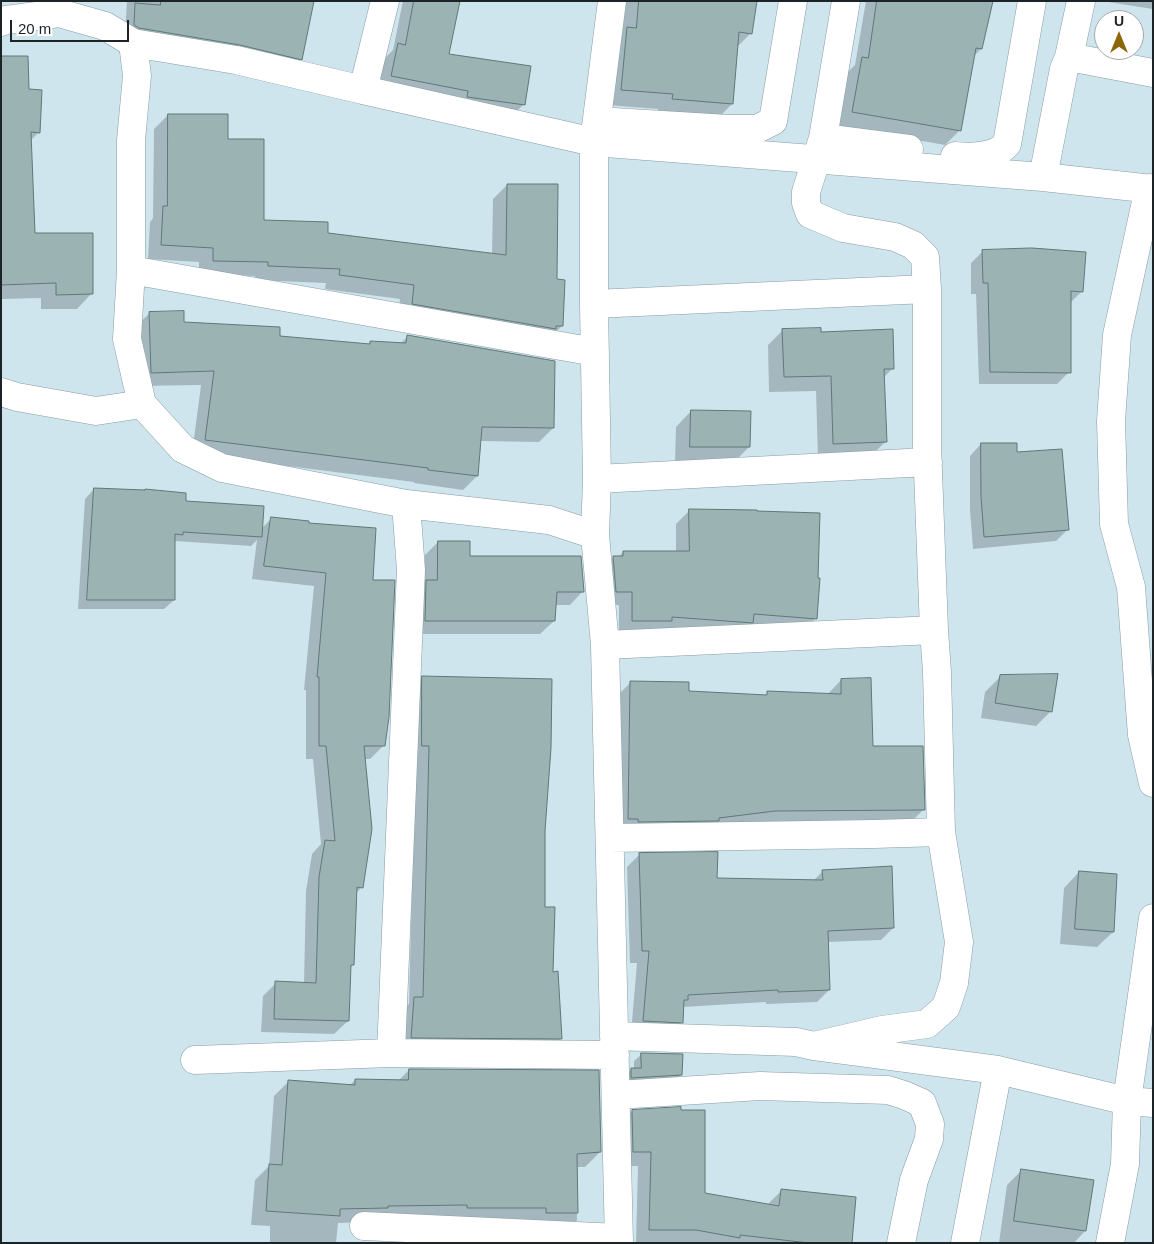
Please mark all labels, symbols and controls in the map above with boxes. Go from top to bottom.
scale bar [12,10,131,42]
north arrow [1094,10,1144,60]
text: U [1114,13,1124,29]
text: 20 m [18,20,51,37]

